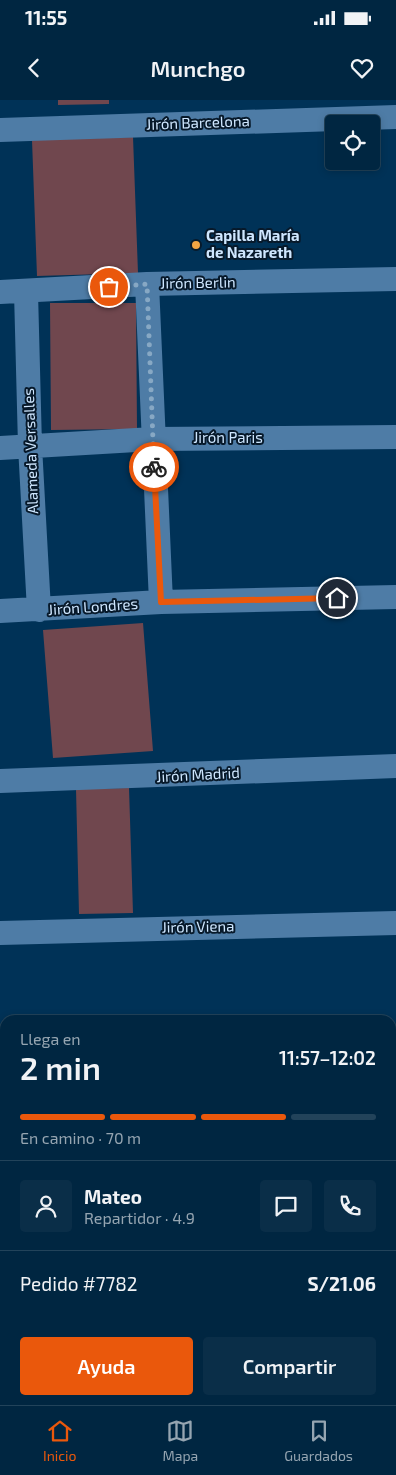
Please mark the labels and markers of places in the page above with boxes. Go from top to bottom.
place label: Capilla María de Nazareth [206,226,300,261]
marker: Capilla María de Nazareth [190,239,202,251]
pin [88,266,130,308]
pin [316,577,358,619]

